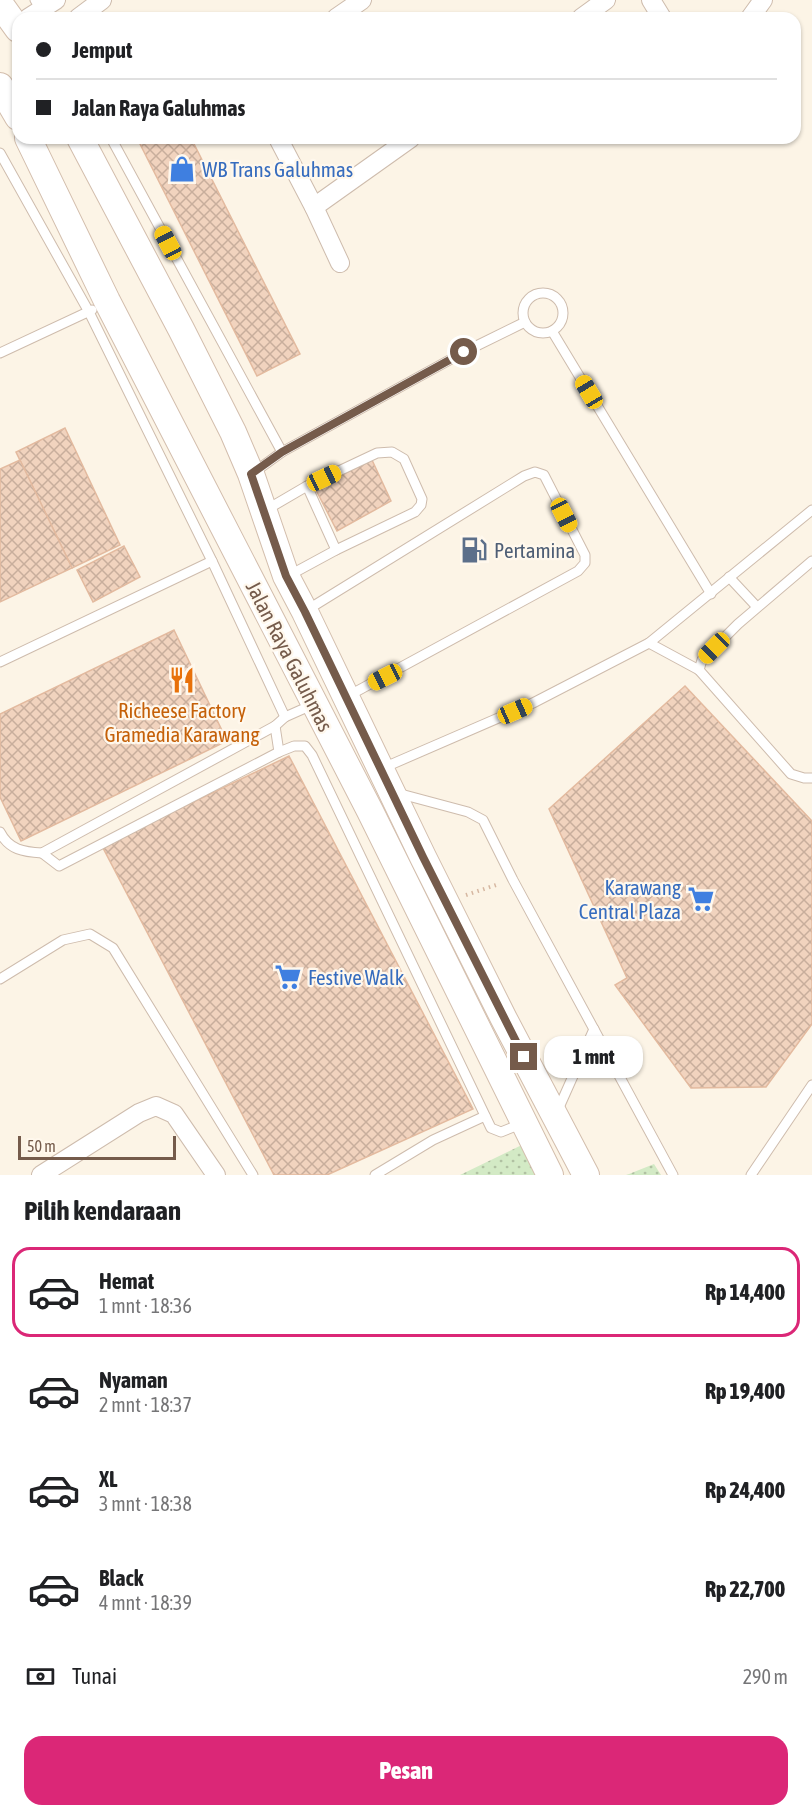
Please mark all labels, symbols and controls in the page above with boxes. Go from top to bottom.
text: Jemput [72,37,132,63]
text: Jalan Raya Galuhmas [72,95,245,121]
shop icon: WB Trans Galuhmas [167,154,197,184]
place label: WB Trans Galuhmas [202,157,353,181]
car [152,223,184,263]
route start [450,338,477,365]
car [572,372,606,412]
car [304,462,344,494]
car [548,495,580,535]
fuel station icon: Pertamina [459,535,489,565]
place label: Pertamina [494,538,575,562]
street label: Jalan Raya Galuhmas [242,577,338,735]
car [695,629,733,667]
car [365,661,405,693]
restaurant icon: Richeese Factory Gramedia Karawang [167,665,197,695]
car [495,695,535,727]
place label: Richeese Factory Gramedia Karawang [104,698,260,746]
place label: Karawang Central Plaza [579,875,681,923]
supermarket icon: Karawang Central Plaza [686,884,716,914]
supermarket icon: Festive Walk [273,962,303,992]
place label: Festive Walk [308,965,404,989]
callout: 1 mnt [545,1036,644,1078]
route end [510,1043,537,1070]
text: 1 mnt [573,1045,615,1068]
scale bar [18,1133,176,1160]
text: 50 m [27,1137,56,1155]
text: Pilih kendaraan [24,1195,181,1226]
icon: car [27,1265,81,1319]
text: Hemat [99,1268,154,1294]
text: Rp 14,400 [705,1279,785,1305]
text: 1 mnt · 18:36 [99,1294,192,1317]
icon: car [27,1364,81,1418]
text: Nyaman [99,1367,168,1393]
text: Rp 19,400 [705,1378,785,1404]
text: 2 mnt · 18:37 [99,1393,192,1416]
icon: car [27,1463,81,1517]
text: XL [99,1466,117,1492]
text: Rp 24,400 [705,1477,785,1503]
text: 3 mnt · 18:38 [99,1492,192,1515]
icon: car [27,1562,81,1616]
text: Black [99,1565,143,1591]
text: Rp 22,700 [705,1576,785,1602]
text: 4 mnt · 18:39 [99,1591,192,1614]
icon: cash [24,1660,57,1693]
text: Tunai [72,1663,117,1689]
text: 290 m [743,1665,788,1688]
button: Pesan [24,1736,788,1805]

